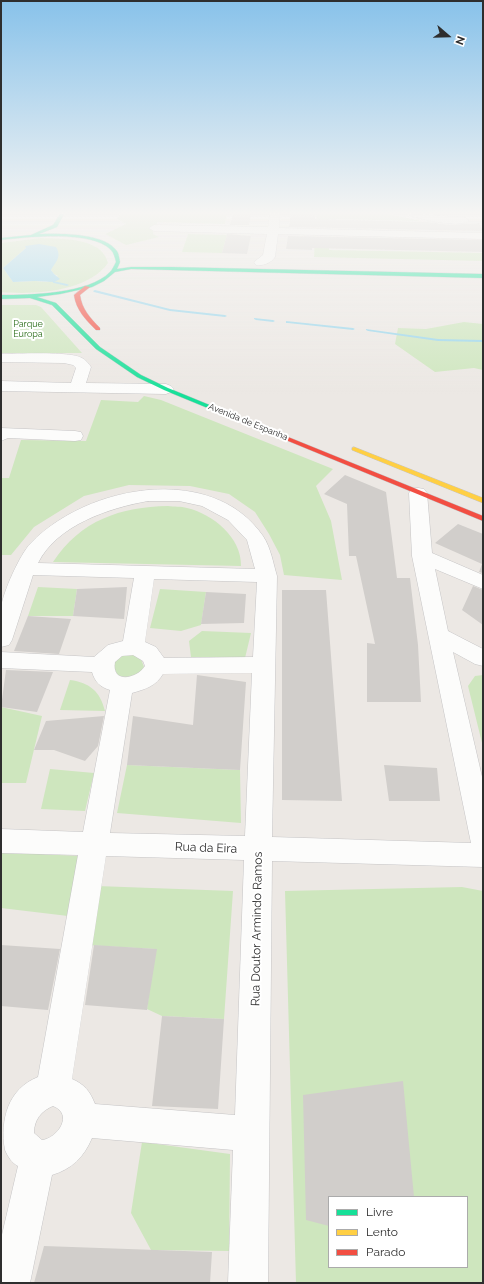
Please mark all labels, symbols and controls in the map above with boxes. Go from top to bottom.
north arrow [428,16,468,56]
text: N [452,34,467,46]
park label: Parque Europa [13,319,43,340]
street label: Avenida de Espanha [207,401,289,443]
street label: Rua da Eira [175,840,237,856]
street label: Rua Doutor Armindo Ramos [248,852,266,1006]
legend [328,1196,468,1268]
text: Livre [366,1205,393,1219]
text: Lento [366,1225,398,1239]
text: Parado [366,1245,405,1259]

